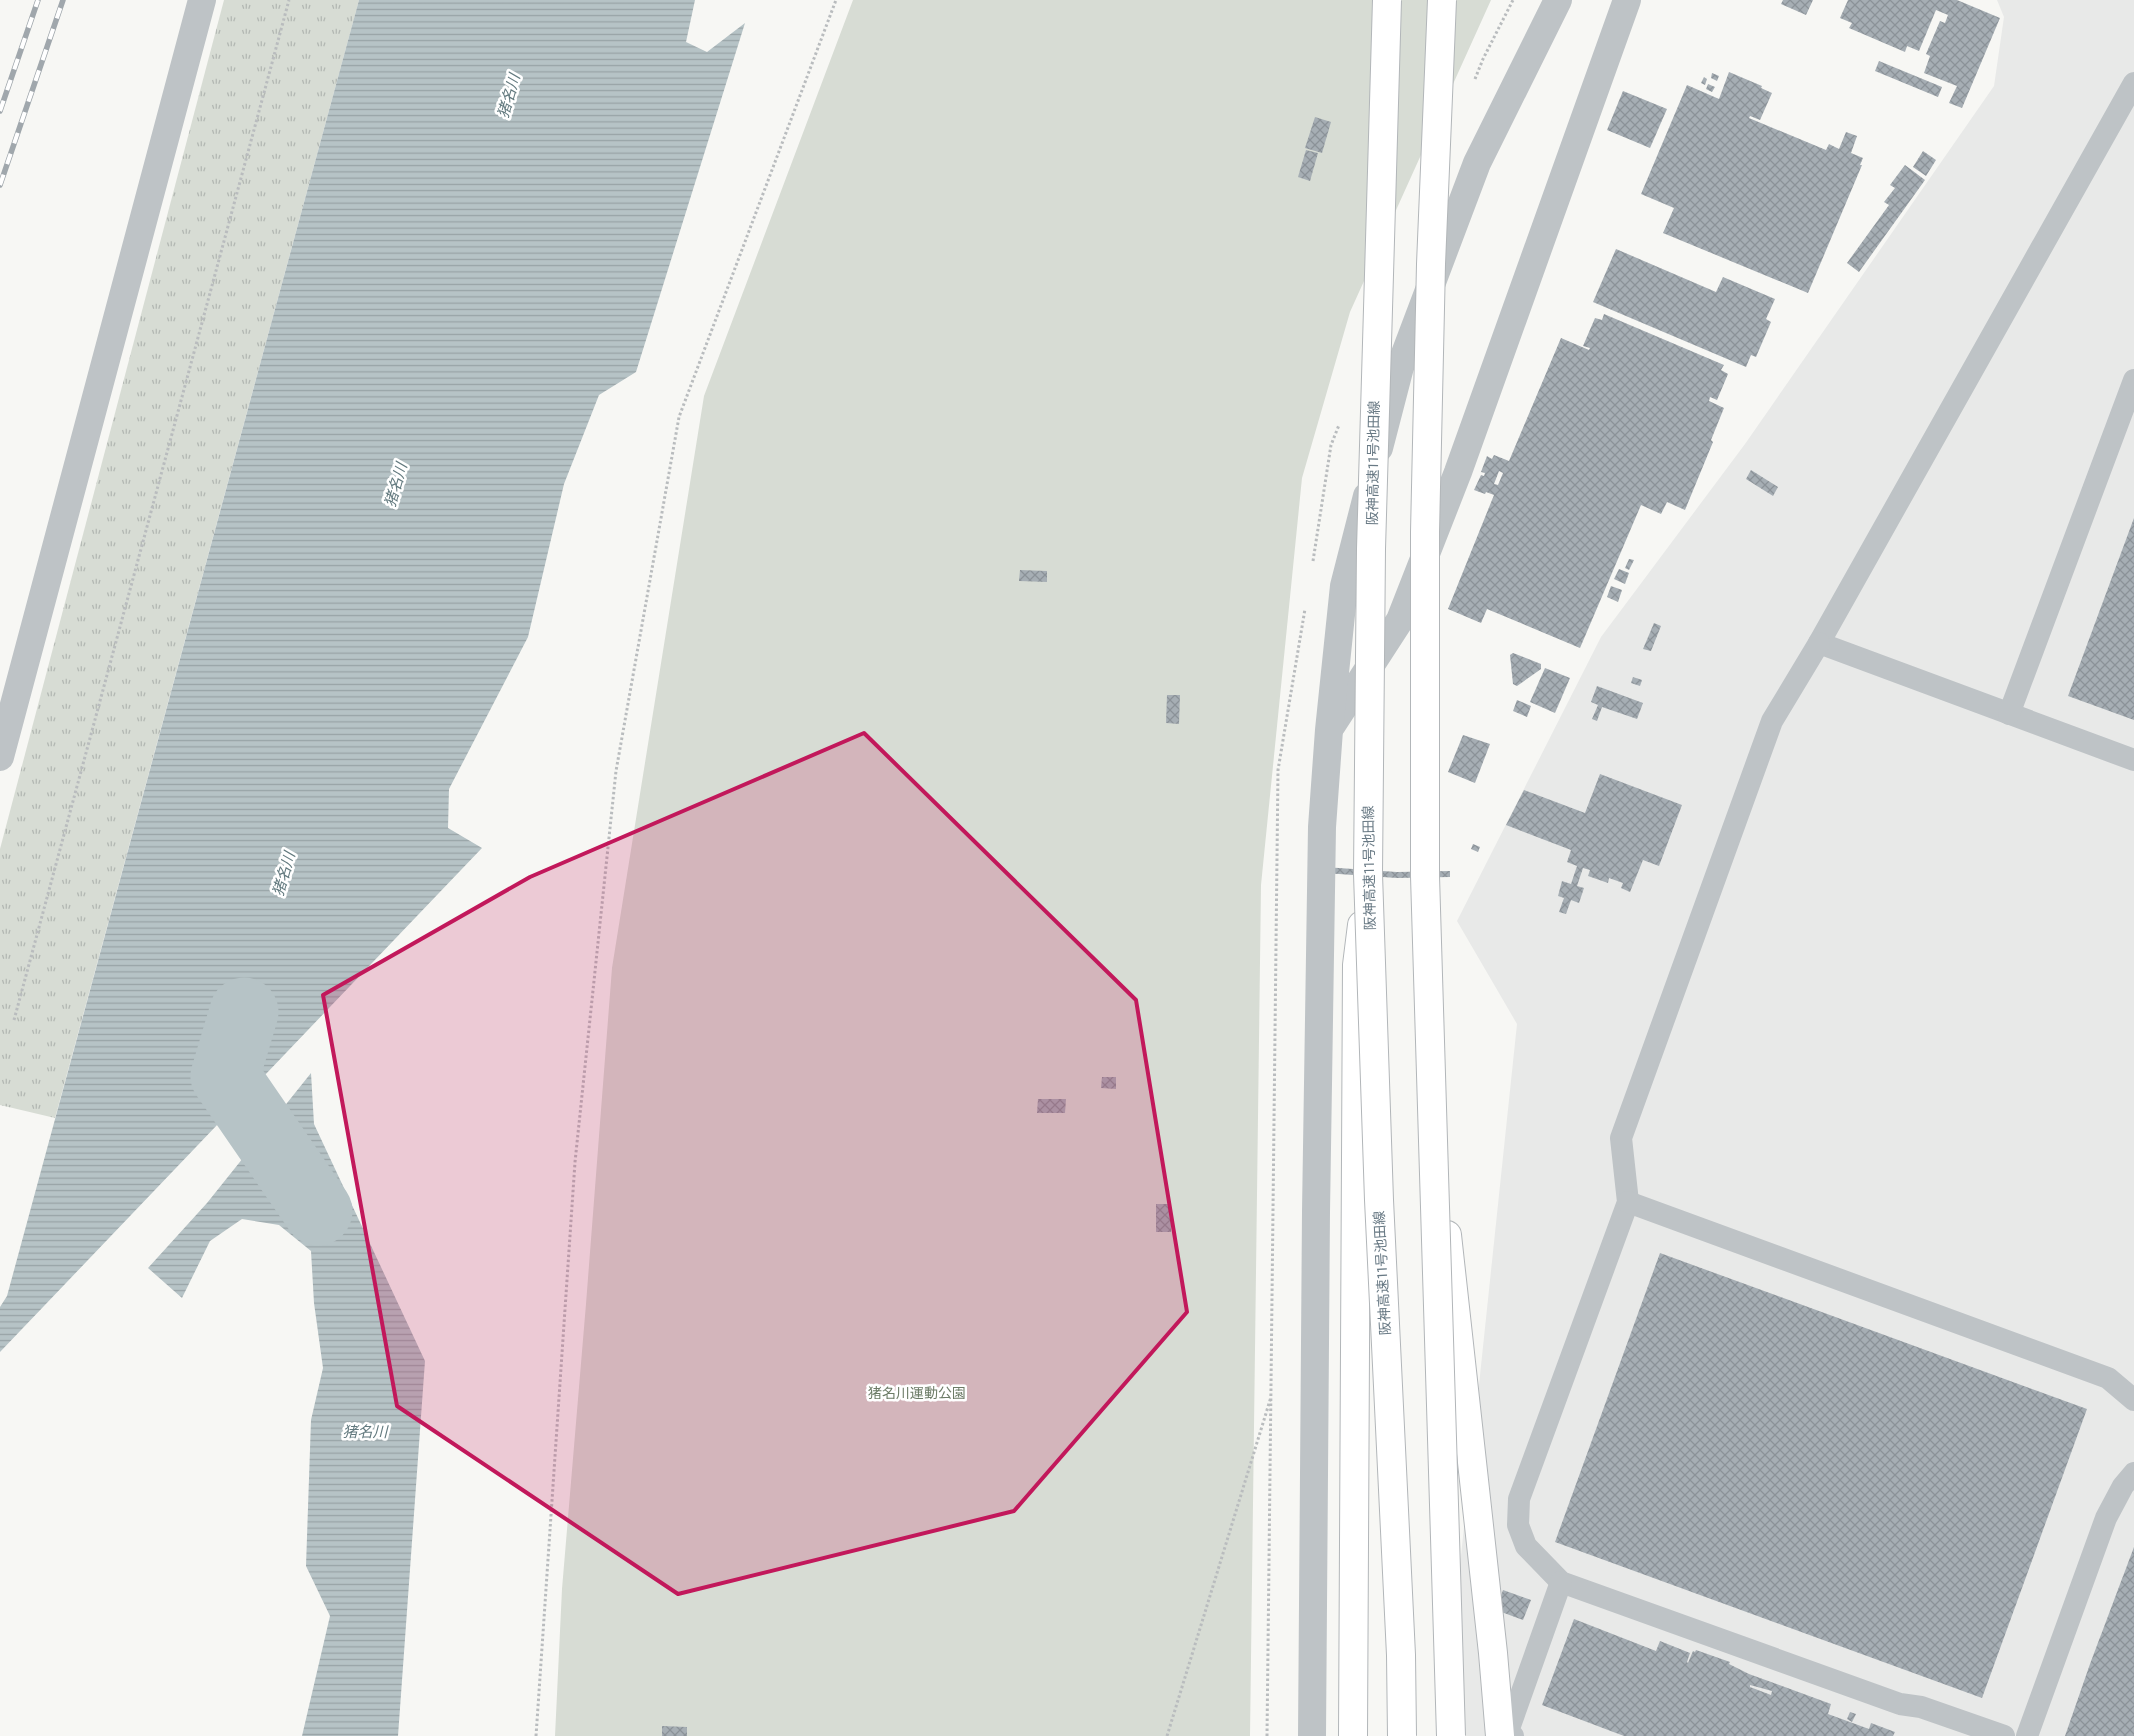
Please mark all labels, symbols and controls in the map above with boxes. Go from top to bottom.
water label: 猪名川 [492,69,526,121]
street label: 阪神高速11号池田線 [1362,401,1384,525]
water label: 猪名川 [379,458,413,510]
street label: 阪神高速11号池田線 [1358,806,1380,930]
water label: 猪名川 [267,847,301,899]
street label: 阪神高速11号池田線 [1369,1210,1395,1336]
park label: 猪名川運動公園 [868,1383,966,1403]
water label: 猪名川 [342,1421,389,1443]

